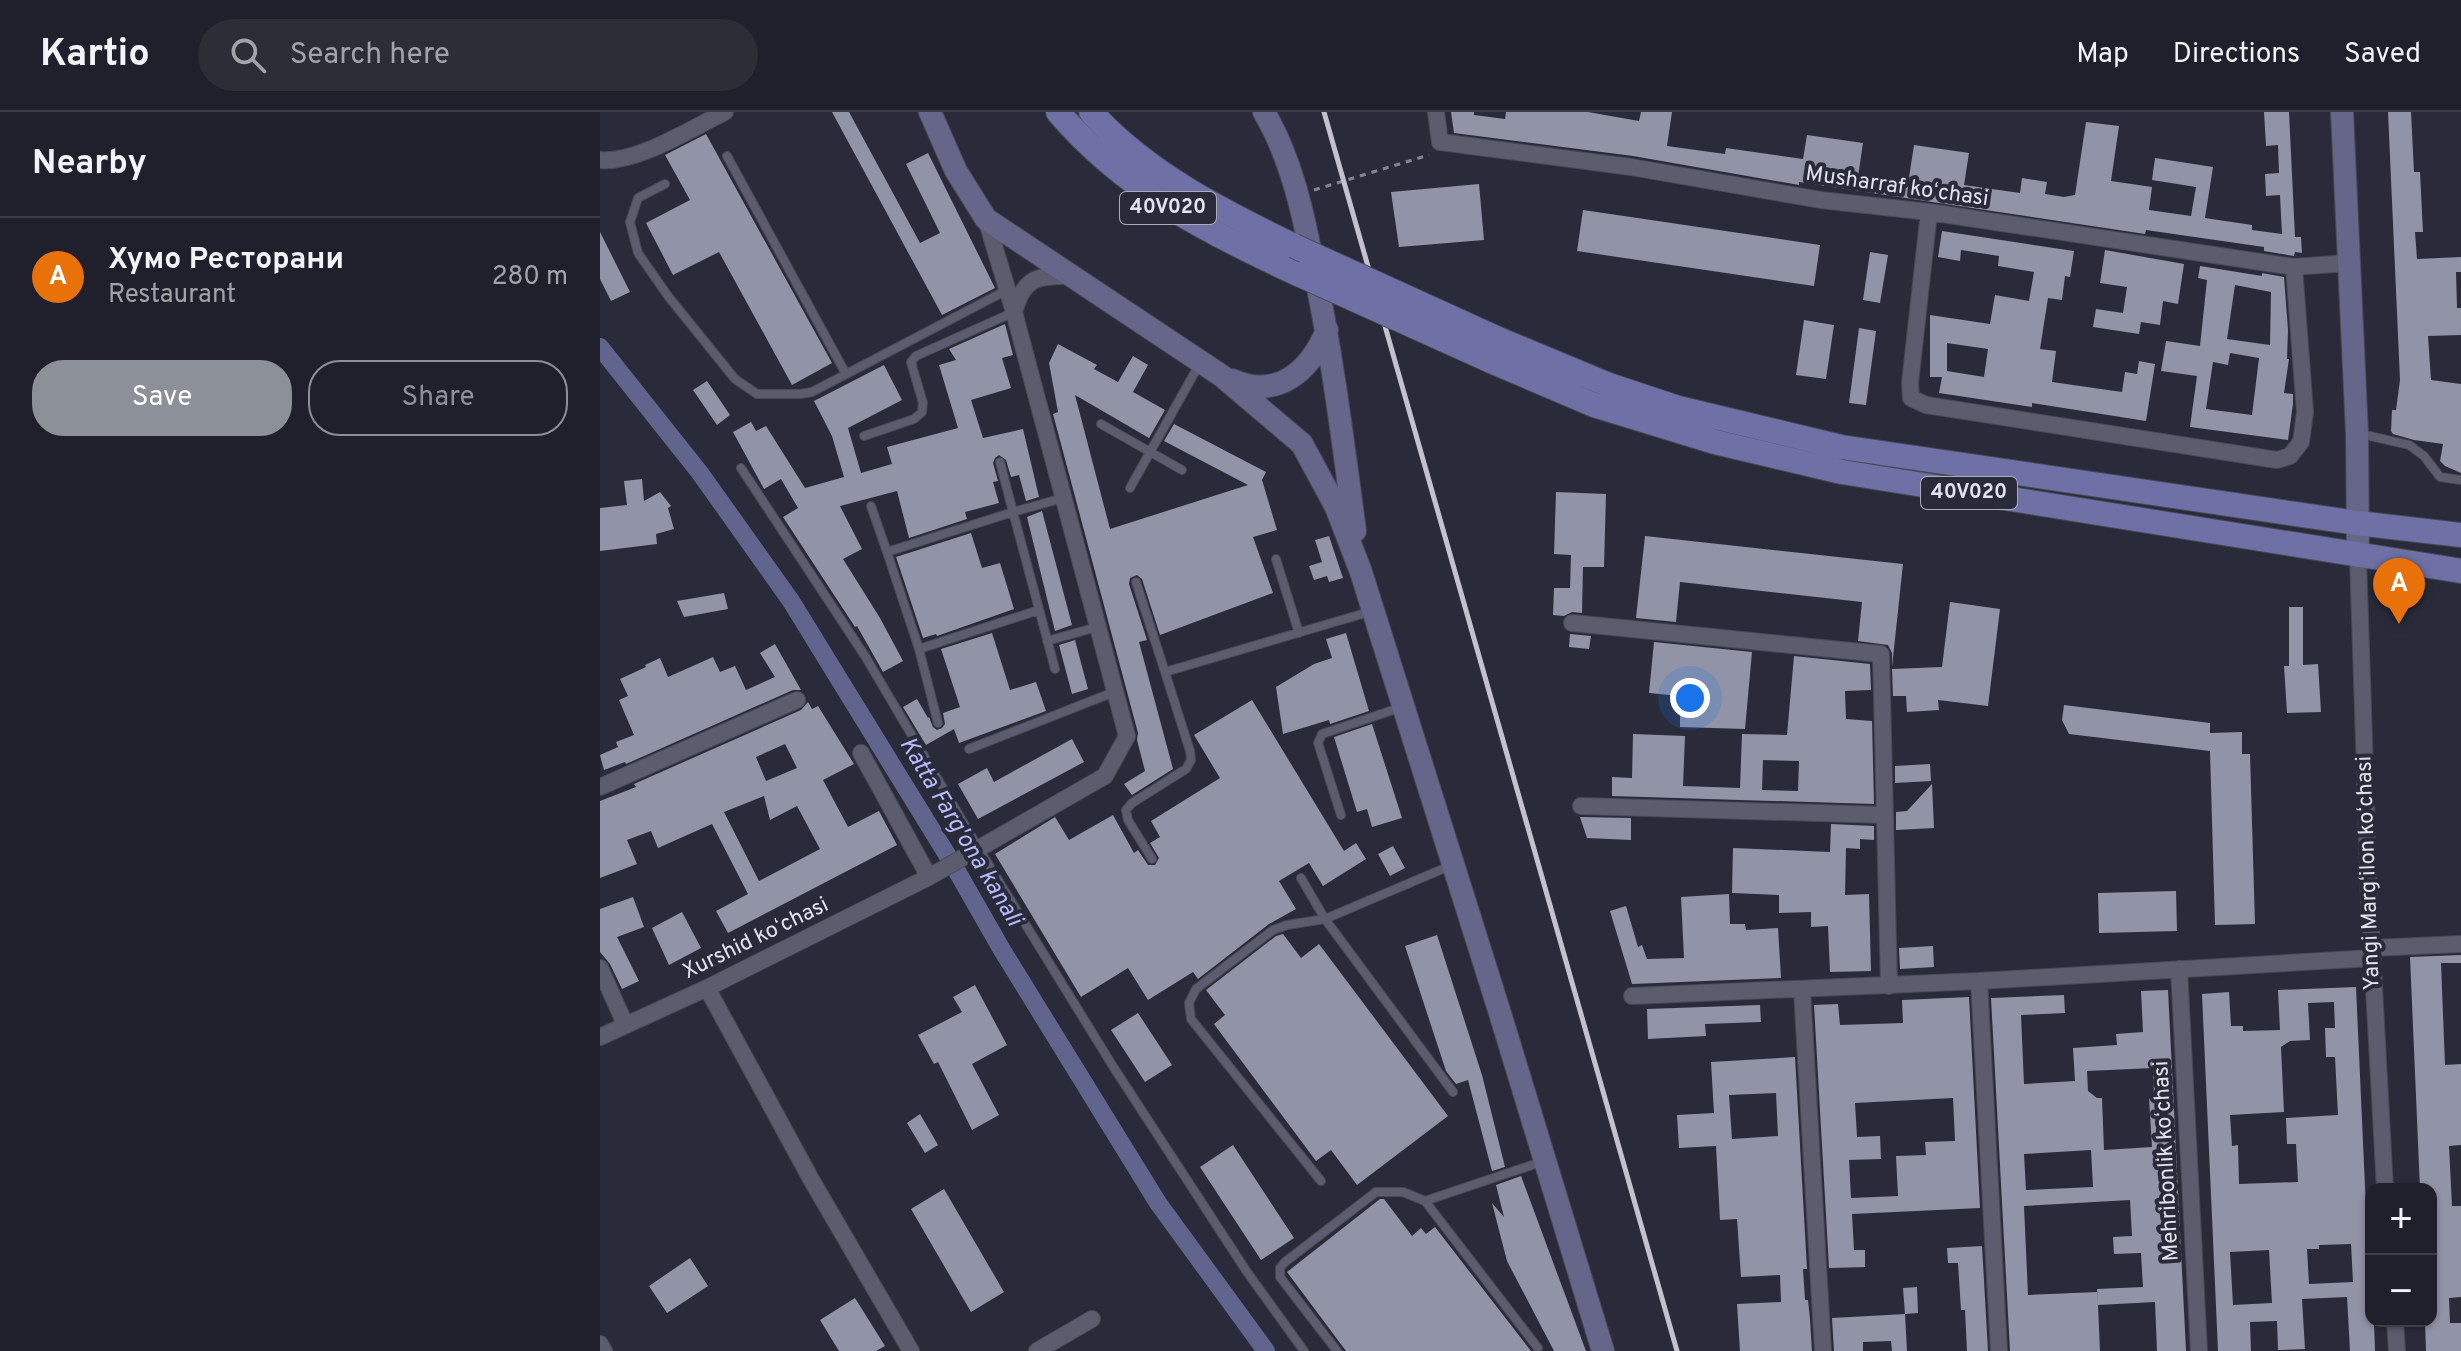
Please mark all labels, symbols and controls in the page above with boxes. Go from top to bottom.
search box [198,19,758,91]
text: Kartio [40,31,150,80]
icon: search [226,33,270,77]
text: Search here [290,37,450,74]
text: Map [2076,37,2129,73]
text: Directions [2173,37,2300,73]
text: Saved [2344,37,2421,73]
text: Nearby [32,143,147,186]
street label: Musharraf koʻchasi [1804,161,1990,213]
road number: 40V020 [1120,192,1216,224]
text: Хумо Ресторани [108,242,344,279]
text: A [49,261,67,294]
text: 280 m [492,261,568,294]
text: Restaurant [108,279,236,312]
button: Save [32,360,292,436]
button: Share [308,360,568,436]
road number: 40V020 [1921,477,2017,509]
pin: A [2373,558,2425,624]
your location [1670,678,1710,718]
water label: Katta Farg'ona kanali [892,732,1029,933]
street label: Yangi Margʻilon koʻchasi [2351,755,2387,991]
street label: Xurshid koʻchasi [679,892,833,986]
street label: Mehribonlik koʻchasi [2148,1060,2186,1262]
map controls [2365,1183,2437,1327]
button: + [2365,1183,2437,1255]
button: − [2365,1255,2437,1327]

